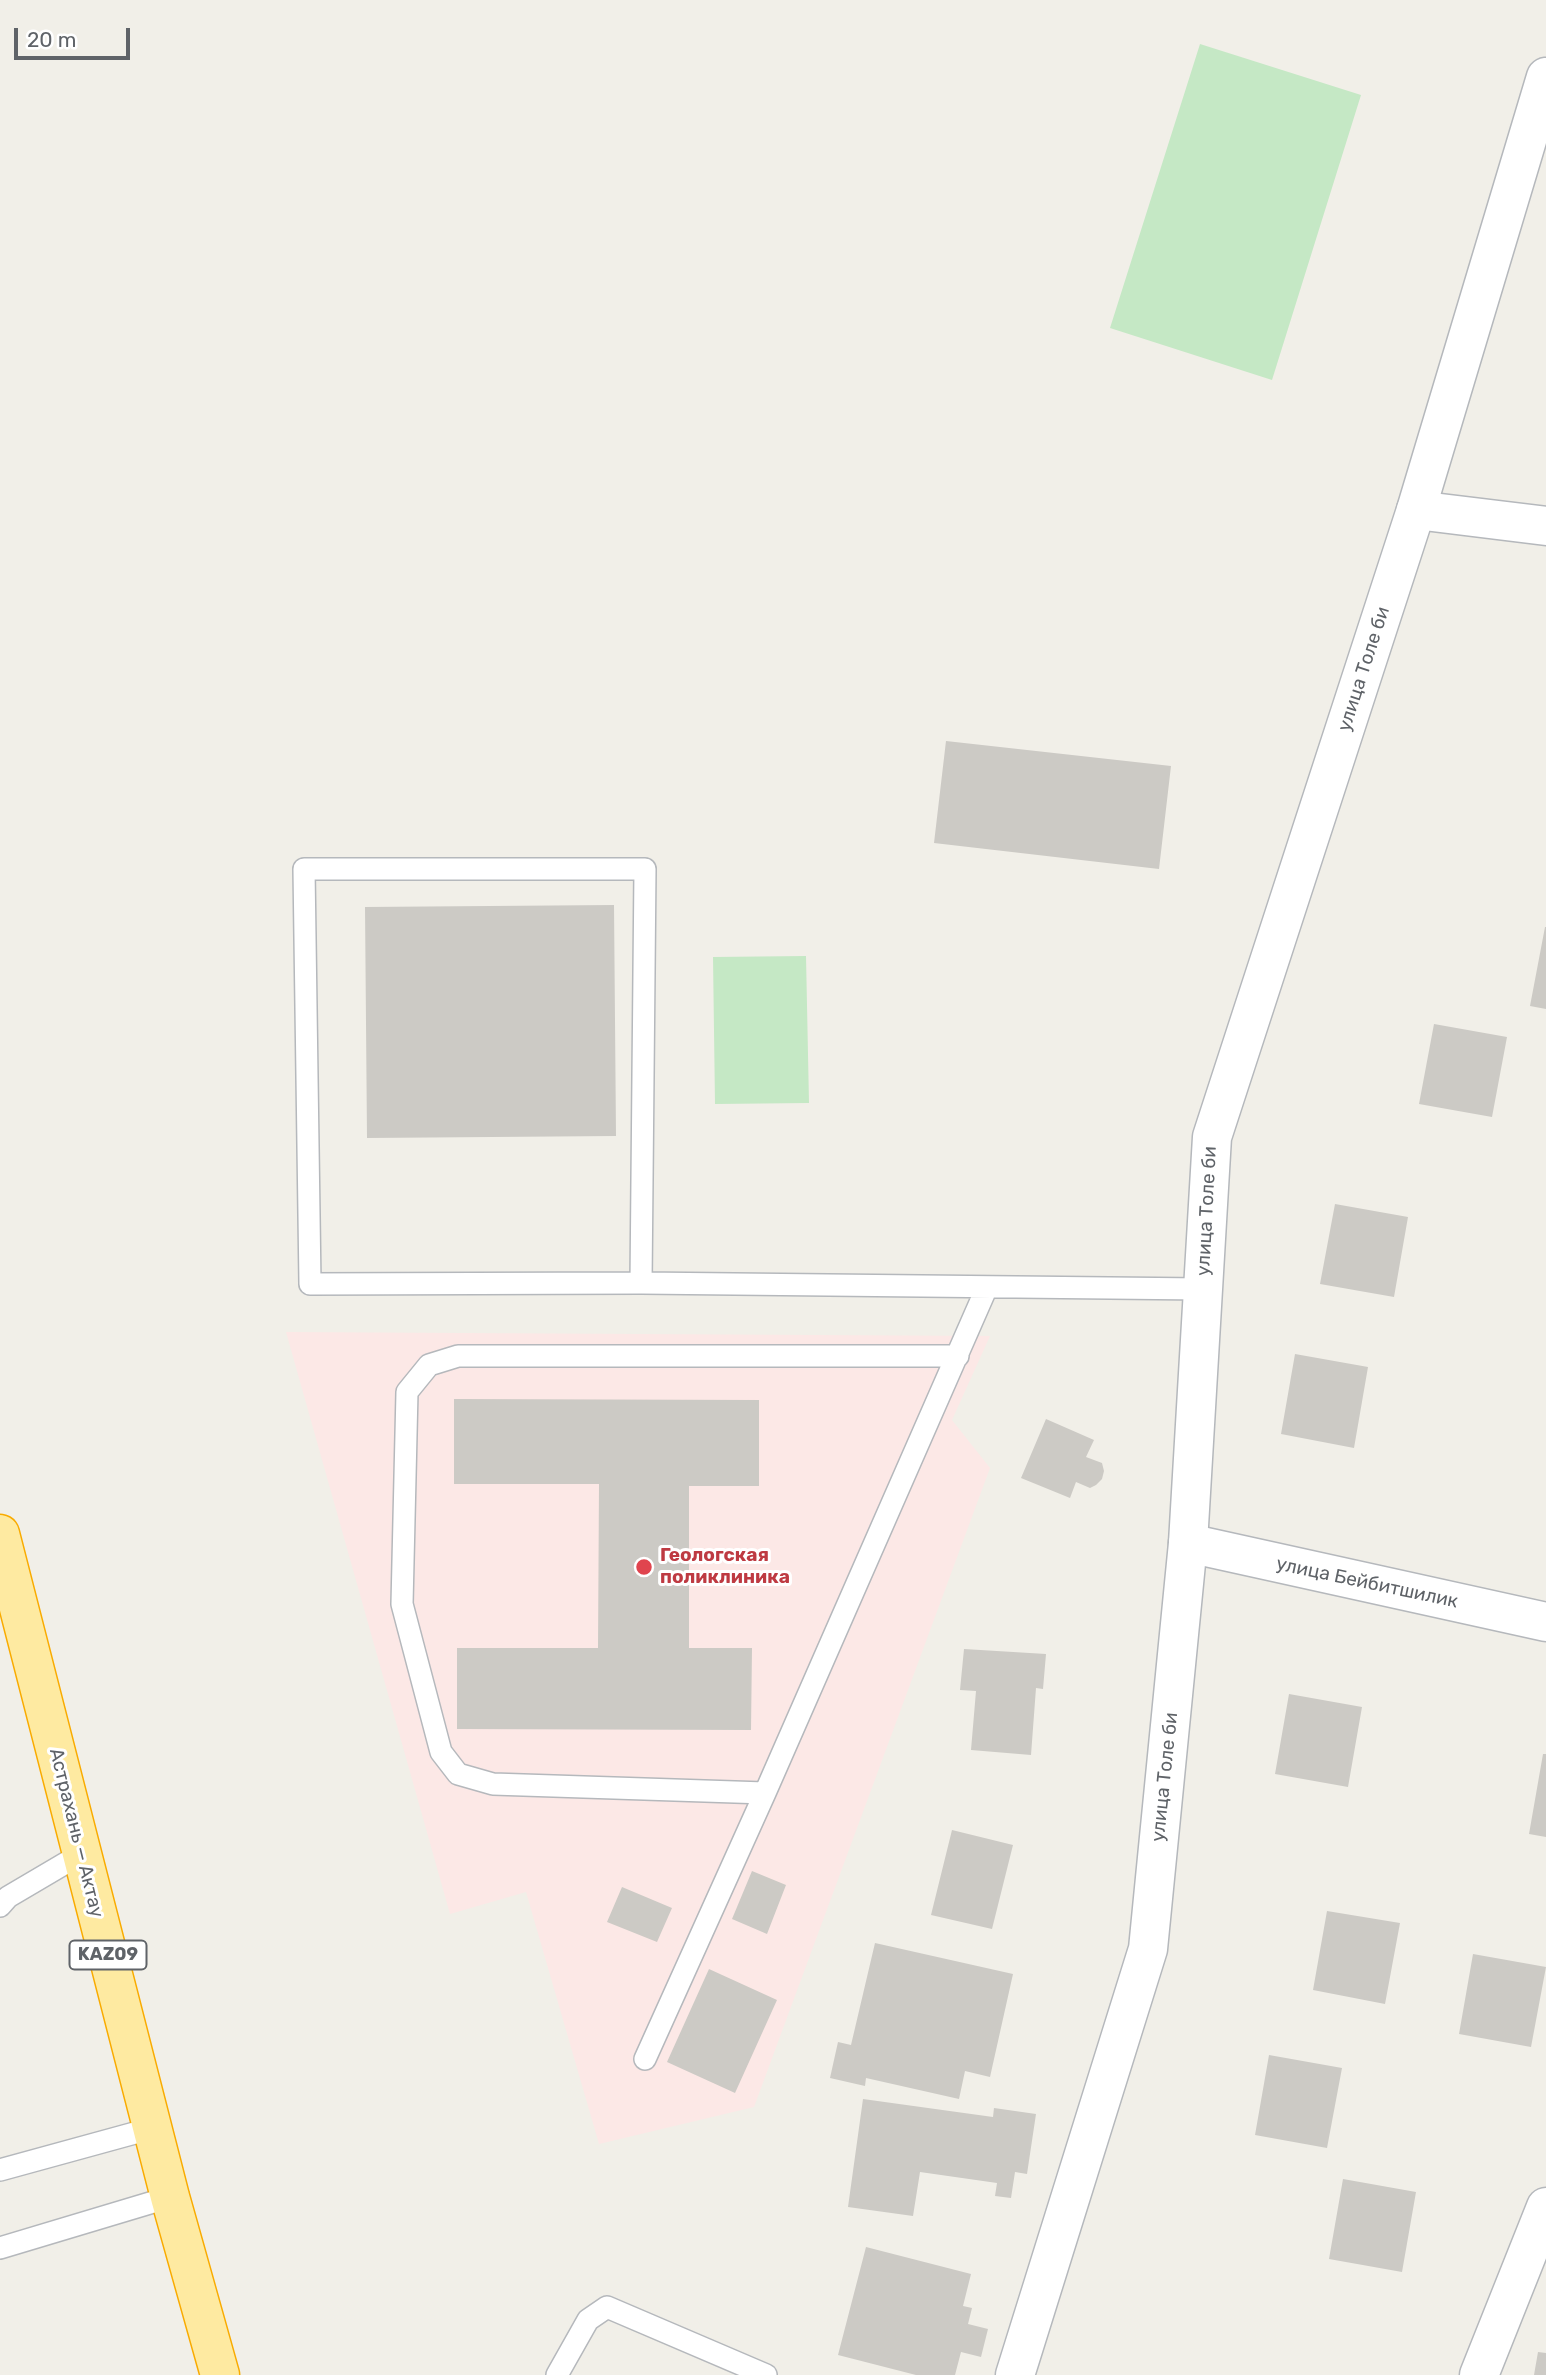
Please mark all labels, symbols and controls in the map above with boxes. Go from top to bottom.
scale bar [18,14,133,58]
text: 20 m [27,27,76,52]
street label: улица Толе би [1333,604,1395,734]
street label: улица Толе би [1192,1146,1222,1276]
place label: Геологская поликлиника [660,1545,790,1589]
street label: улица Бейбитшилик [1274,1553,1460,1613]
marker: Геологская поликлиника [634,1557,654,1577]
street label: улица Толе би [1147,1711,1183,1843]
street label: Астрахань — Актау [44,1746,108,1920]
road number: KAZ09 [70,1940,146,1969]

